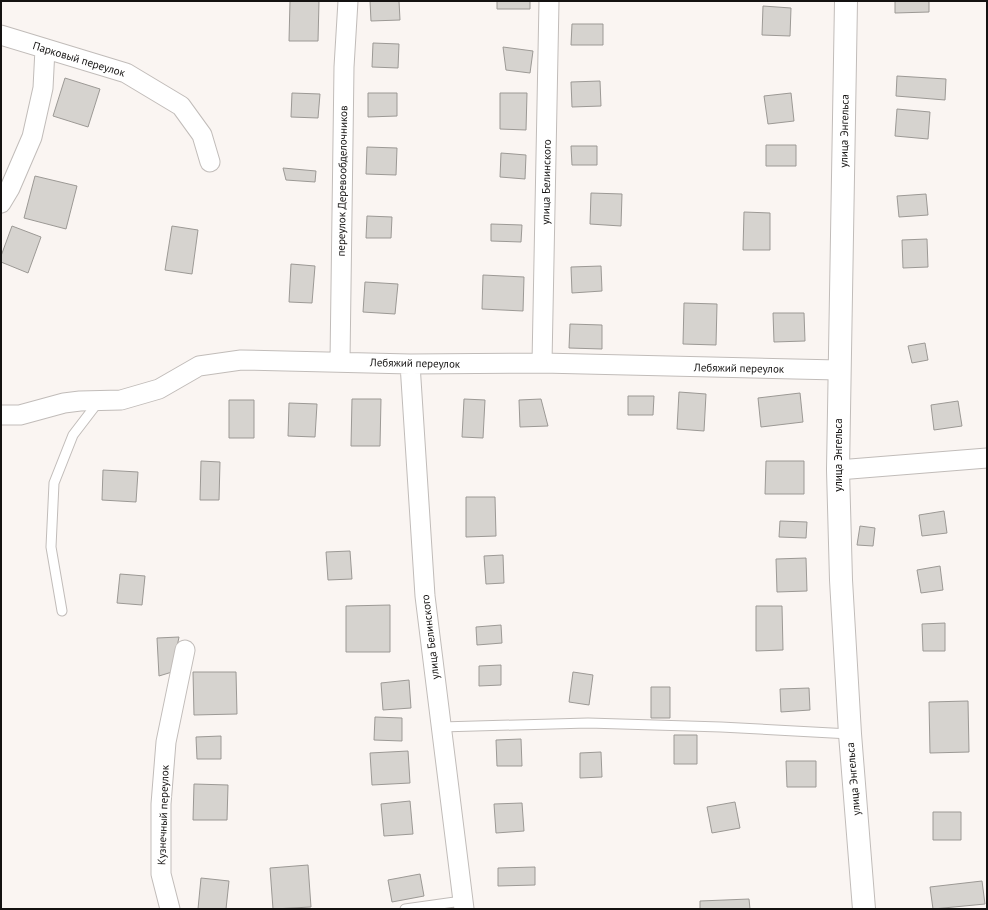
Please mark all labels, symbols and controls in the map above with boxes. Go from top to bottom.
street label: Парковый переулок [31,38,128,80]
street label: улица Энгельса [836,94,852,168]
street label: переулок Деревообделочников [334,105,350,257]
street label: улица Белинского [538,139,554,225]
street label: Лебяжий переулок [369,355,461,371]
street label: Лебяжий переулок [693,360,785,376]
street label: улица Энгельса [831,418,845,492]
street label: улица Белинского [418,594,442,680]
street label: улица Энгельса [843,742,863,816]
street label: Кузнечный переулок [154,764,172,865]

